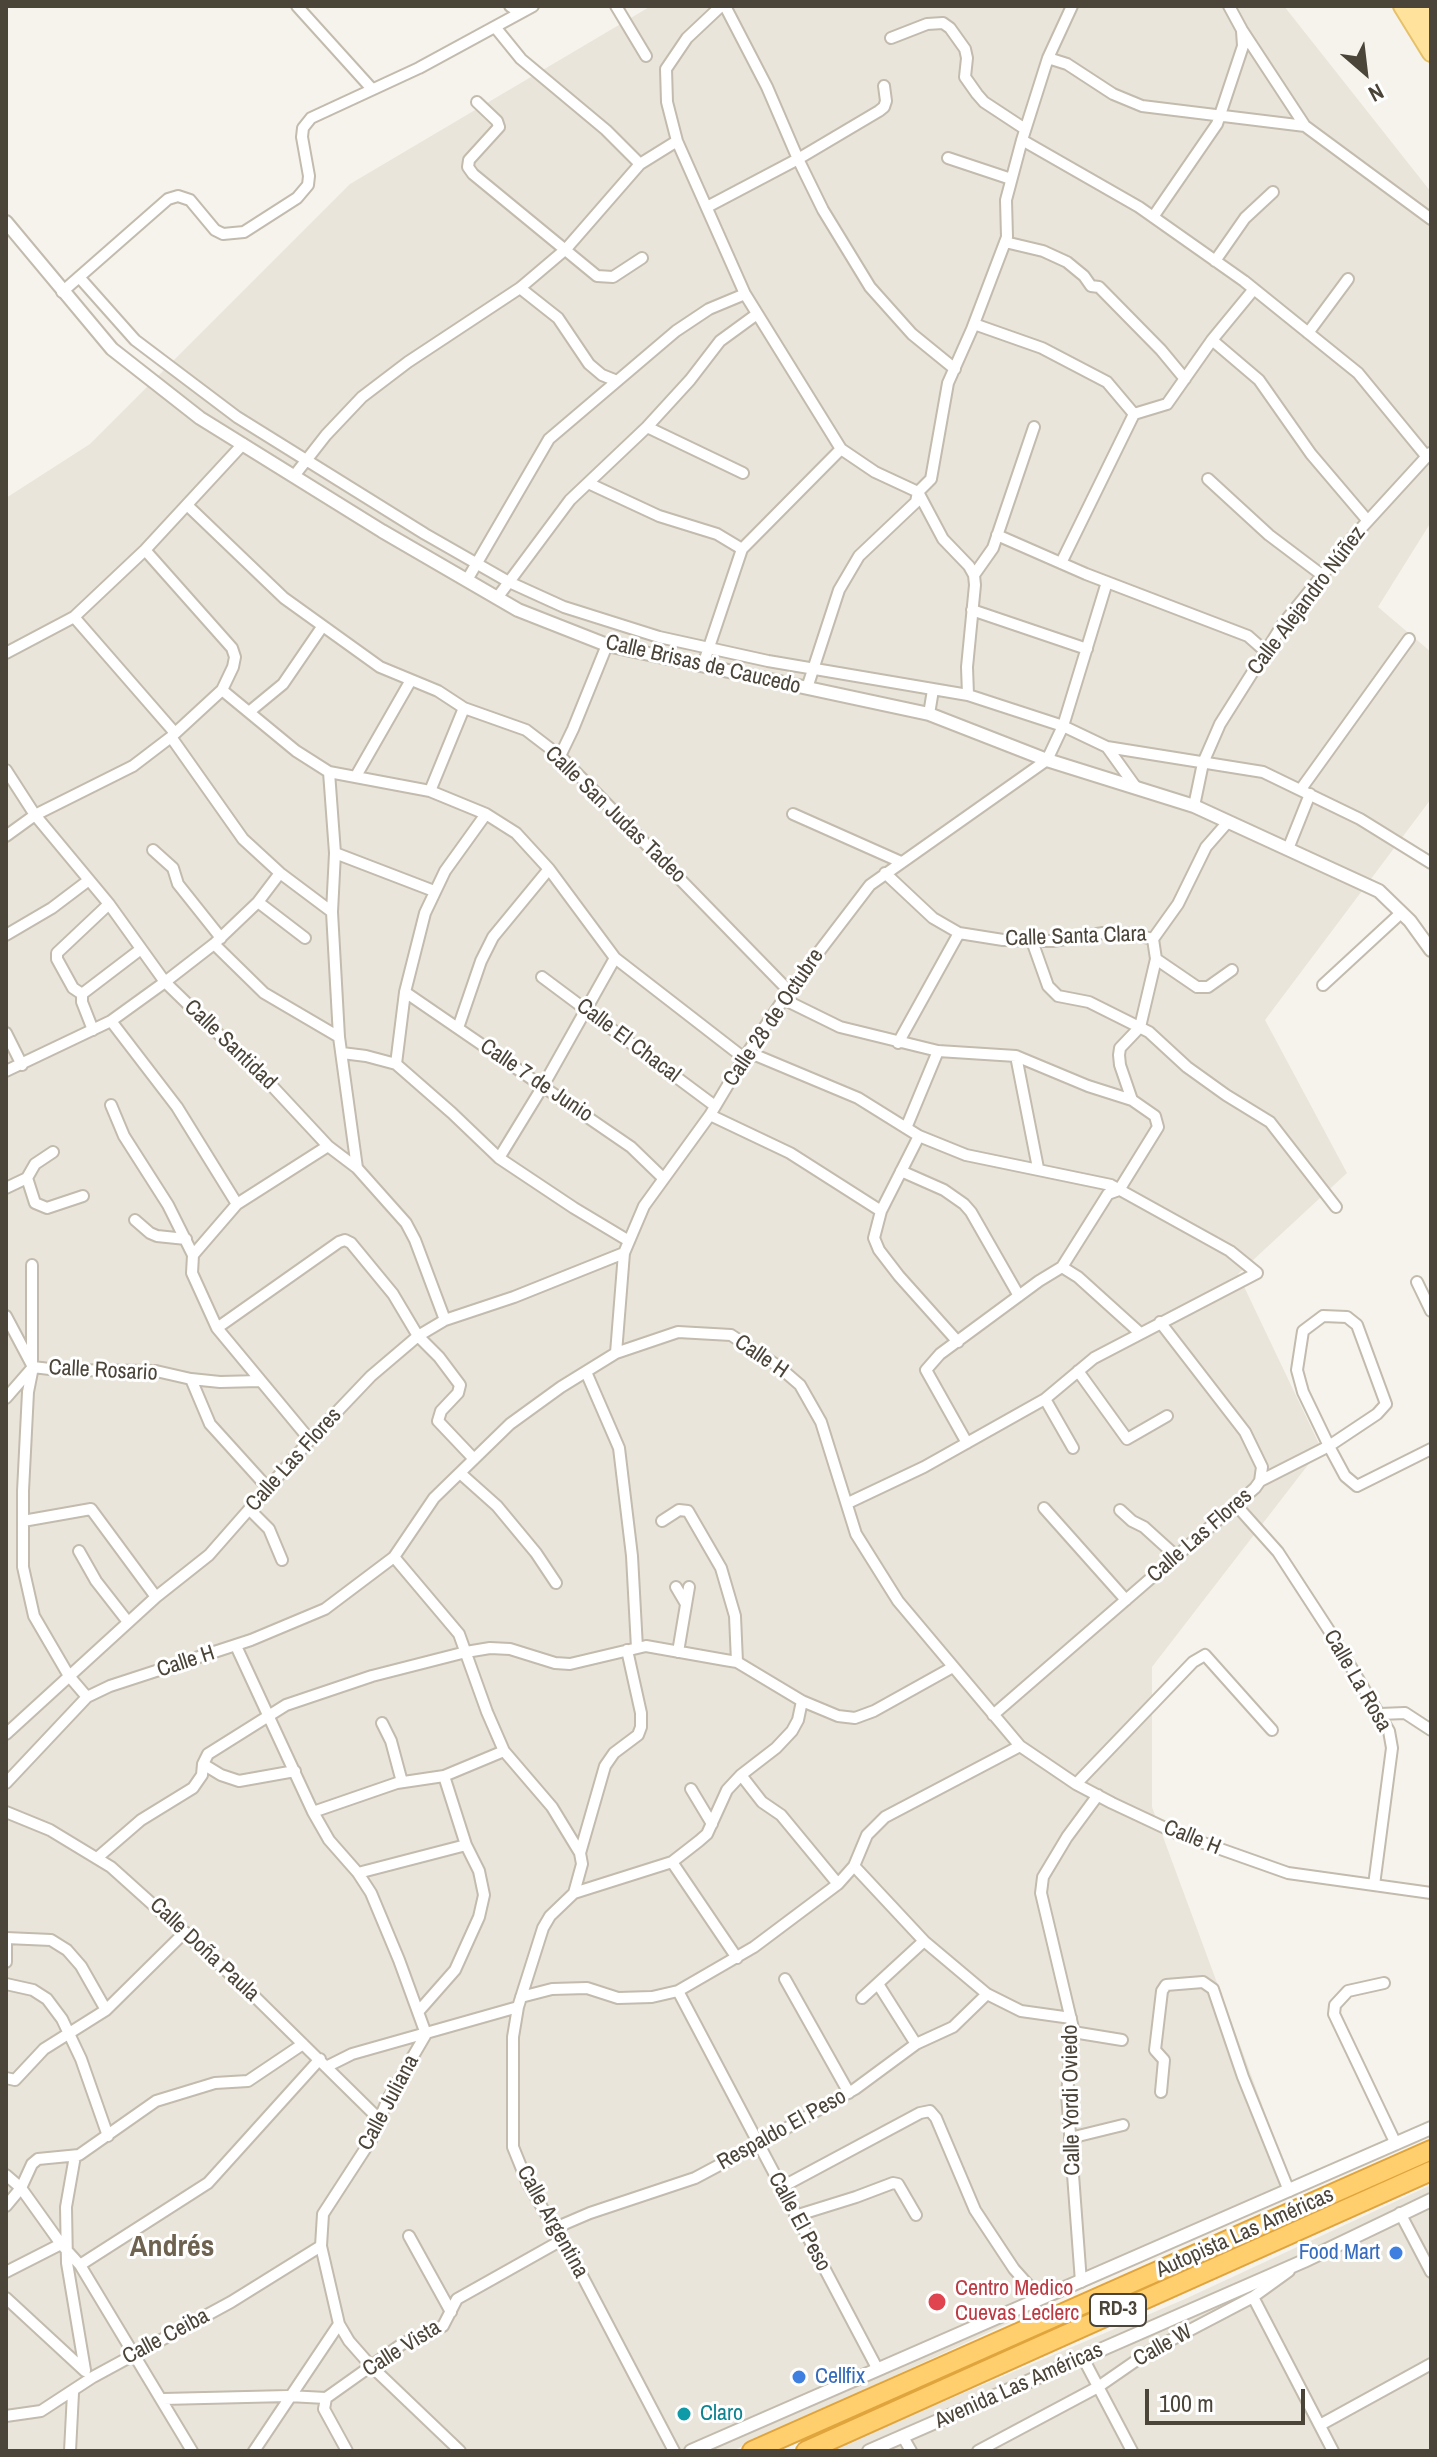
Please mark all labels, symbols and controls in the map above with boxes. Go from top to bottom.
north arrow [1325,32,1405,112]
text: N [1363,77,1389,109]
street label: Calle Alejandro Núñez [1242,521,1372,681]
street label: Calle Brisas de Caucedo [603,630,803,700]
street label: Calle San Judas Tadeo [539,741,691,889]
street label: Calle Santa Clara [1005,921,1147,953]
street label: Calle 28 de Octubre [718,944,830,1092]
street label: Calle El Chacal [571,993,685,1089]
street label: Calle Santidad [178,994,282,1096]
street label: Calle 7 de Junio [475,1034,597,1128]
street label: Calle H [729,1330,793,1384]
street label: Calle Rosario [48,1355,158,1387]
street label: Calle Las Flores [241,1403,347,1517]
street label: Calle Las Flores [1142,1483,1258,1589]
street label: Calle La Rosa [1317,1625,1397,1737]
street label: Calle H [154,1640,218,1684]
street label: Calle H [1160,1815,1224,1861]
street label: Calle Doña Paula [144,1892,264,2008]
street label: Calle Yordi Oviedo [1057,2024,1087,2176]
street label: Calle Juliana [353,2051,425,2155]
street label: Respaldo El Peso [713,2084,851,2176]
street label: Calle Argentina [510,2161,594,2283]
street label: Calle El Peso [762,2168,836,2276]
street label: Autopista Las Américas [1152,2182,1338,2284]
district label: Andrés [130,2230,214,2266]
place label: Food Mart [1299,2240,1380,2266]
marker: Food Mart [1387,2244,1405,2262]
place label: Centro Medico Cuevas Leclerc [955,2276,1079,2328]
marker: Centro Medico Cuevas Leclerc [926,2291,948,2313]
road number: RD-3 [1090,2294,1146,2326]
street label: Calle Ceiba [118,2303,214,2371]
street label: Calle Vista [358,2315,446,2383]
street label: Calle W [1129,2319,1197,2373]
street label: Avenida Las Américas [931,2337,1107,2435]
place label: Cellfix [815,2364,865,2390]
marker: Cellfix [790,2368,808,2386]
scale bar [1149,2373,1309,2423]
text: 100 m [1159,2387,1214,2419]
place label: Claro [700,2401,743,2427]
marker: Claro [675,2405,693,2423]

